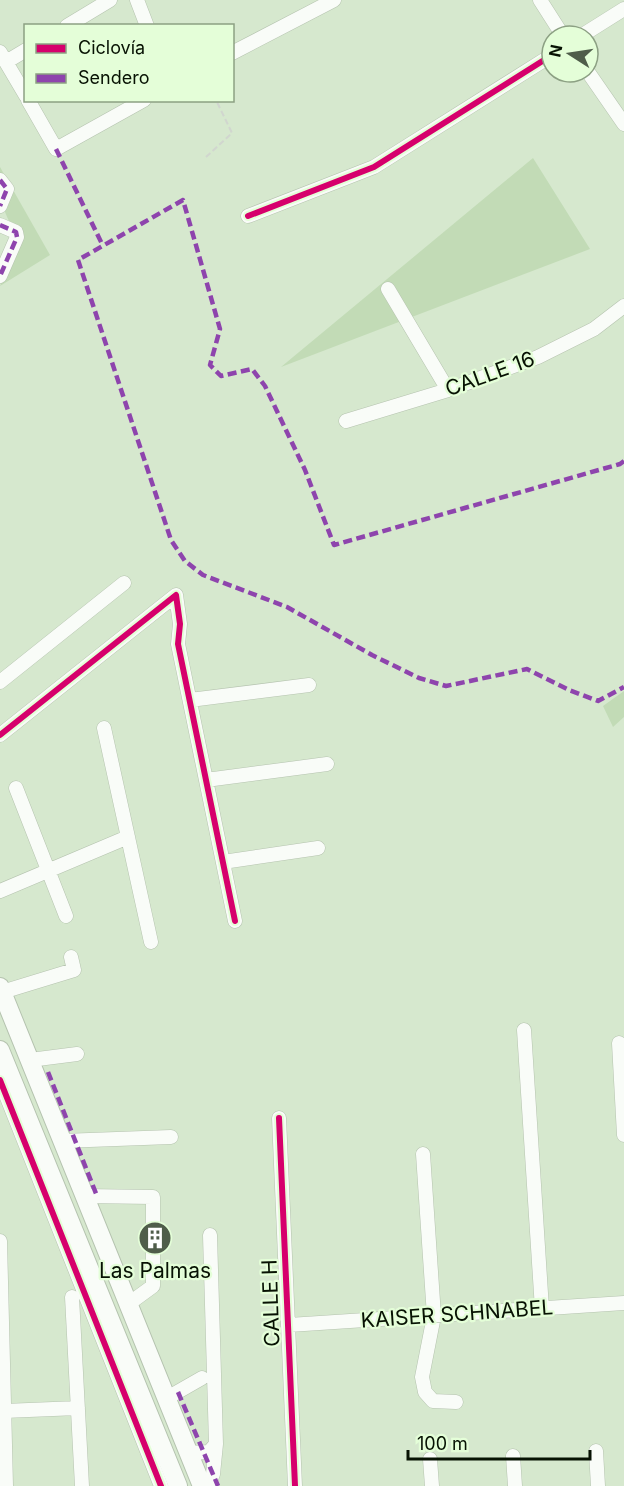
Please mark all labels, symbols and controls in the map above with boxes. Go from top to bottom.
legend [24,24,234,102]
north arrow [540,24,600,84]
text: Ciclovía [78,37,145,58]
text: N [544,43,566,59]
text: Sendero [78,67,149,88]
street label: CALLE 16 [442,346,538,401]
building icon: Las Palmas [137,1220,173,1256]
place label: Las Palmas [99,1258,211,1283]
street label: CALLE H [256,1259,285,1347]
street label: KAISER SCHNABEL [360,1294,554,1333]
scale bar [408,1423,590,1461]
text: 100 m [417,1433,468,1454]

